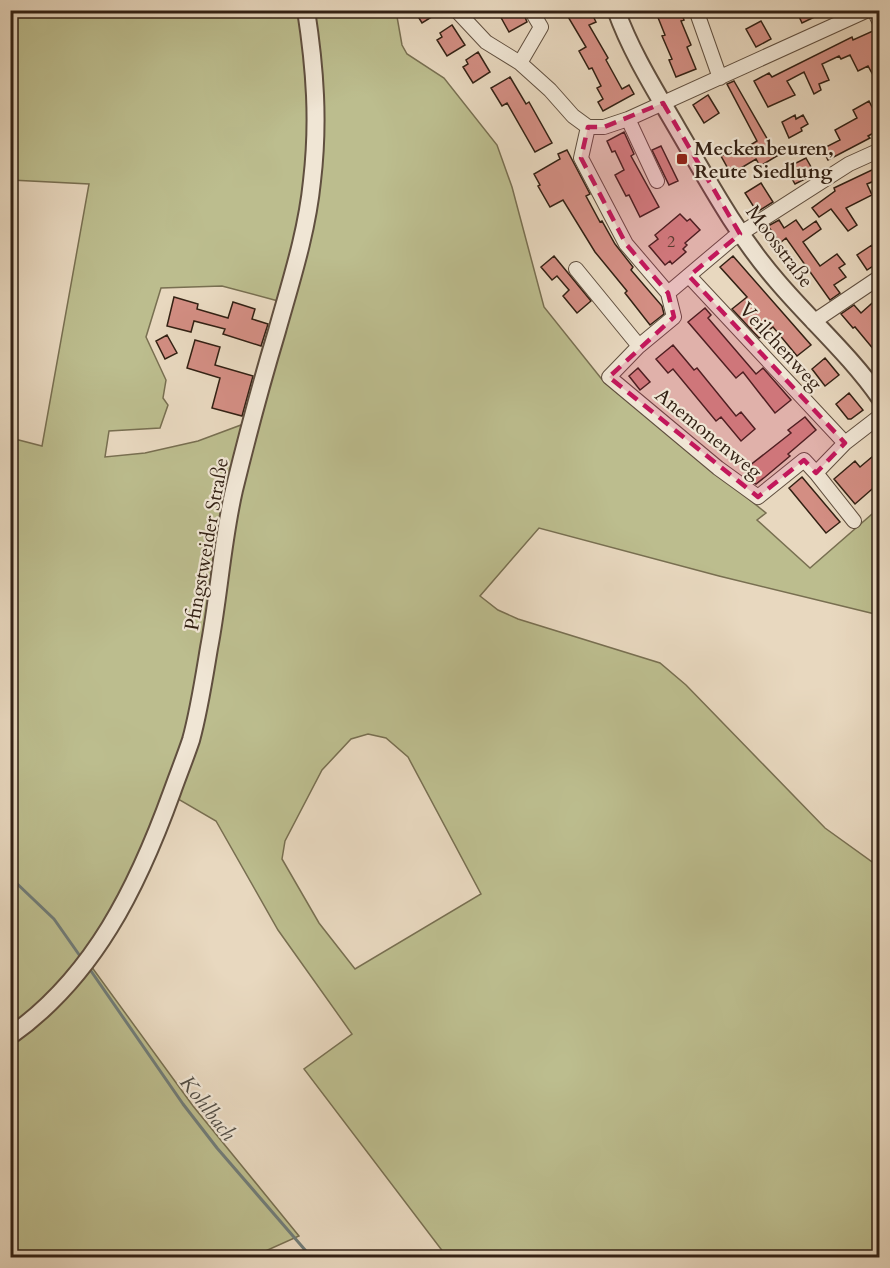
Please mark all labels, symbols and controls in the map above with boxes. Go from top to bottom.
place label: Meckenbeuren, Reute Siedlung [694,135,834,185]
marker: Meckenbeuren, Reute Siedlung [675,152,689,166]
street label: Moosstraße [740,199,820,293]
house number: 2 [667,231,675,253]
street label: Veilchenweg [733,296,829,397]
street label: Anemonenweg [649,382,769,485]
street label: Pfingstweider Straße [178,456,235,633]
water label: Kohlbach [173,1069,242,1147]

